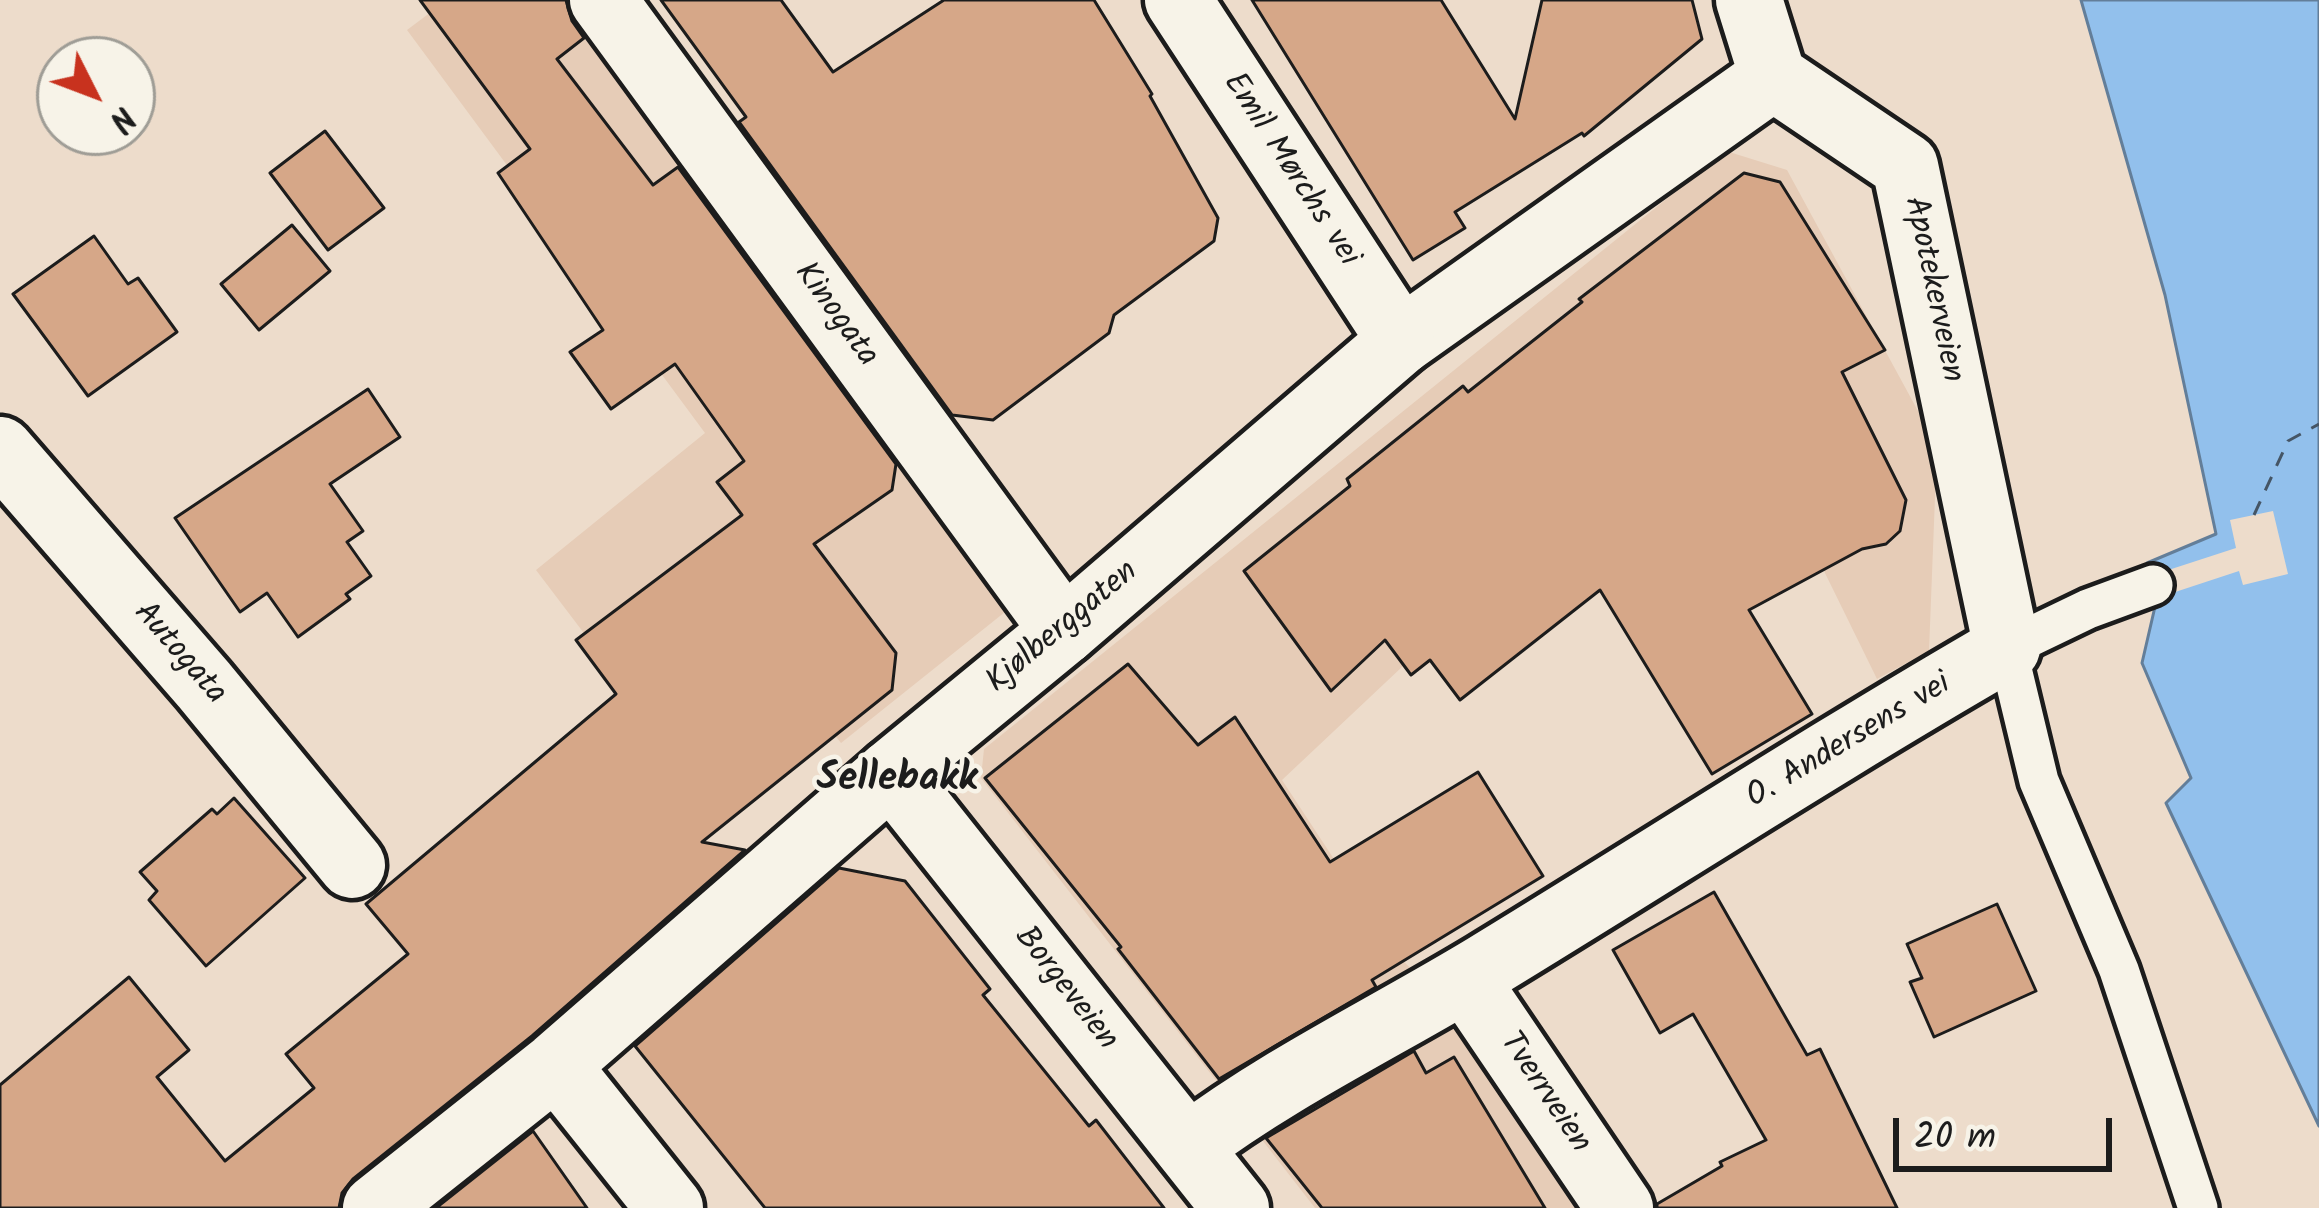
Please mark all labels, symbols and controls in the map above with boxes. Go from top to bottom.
north arrow [36,36,156,156]
street label: Emil Mørchs vei [1212,67,1366,275]
text: N [94,93,148,144]
street label: Apotekerveien [1892,194,1970,386]
street label: Kinogata [783,256,885,376]
street label: Kjølberggaten [980,554,1148,704]
street label: Autogata [123,596,233,714]
street label: O. Andersens vei [1741,666,1959,820]
district label: Sellebakk [817,759,977,805]
street label: Borgeveien [1003,920,1125,1060]
street label: Tverrveien [1488,1026,1598,1162]
scale bar [1899,1094,2118,1168]
text: 20 m [1914,1110,1996,1167]

